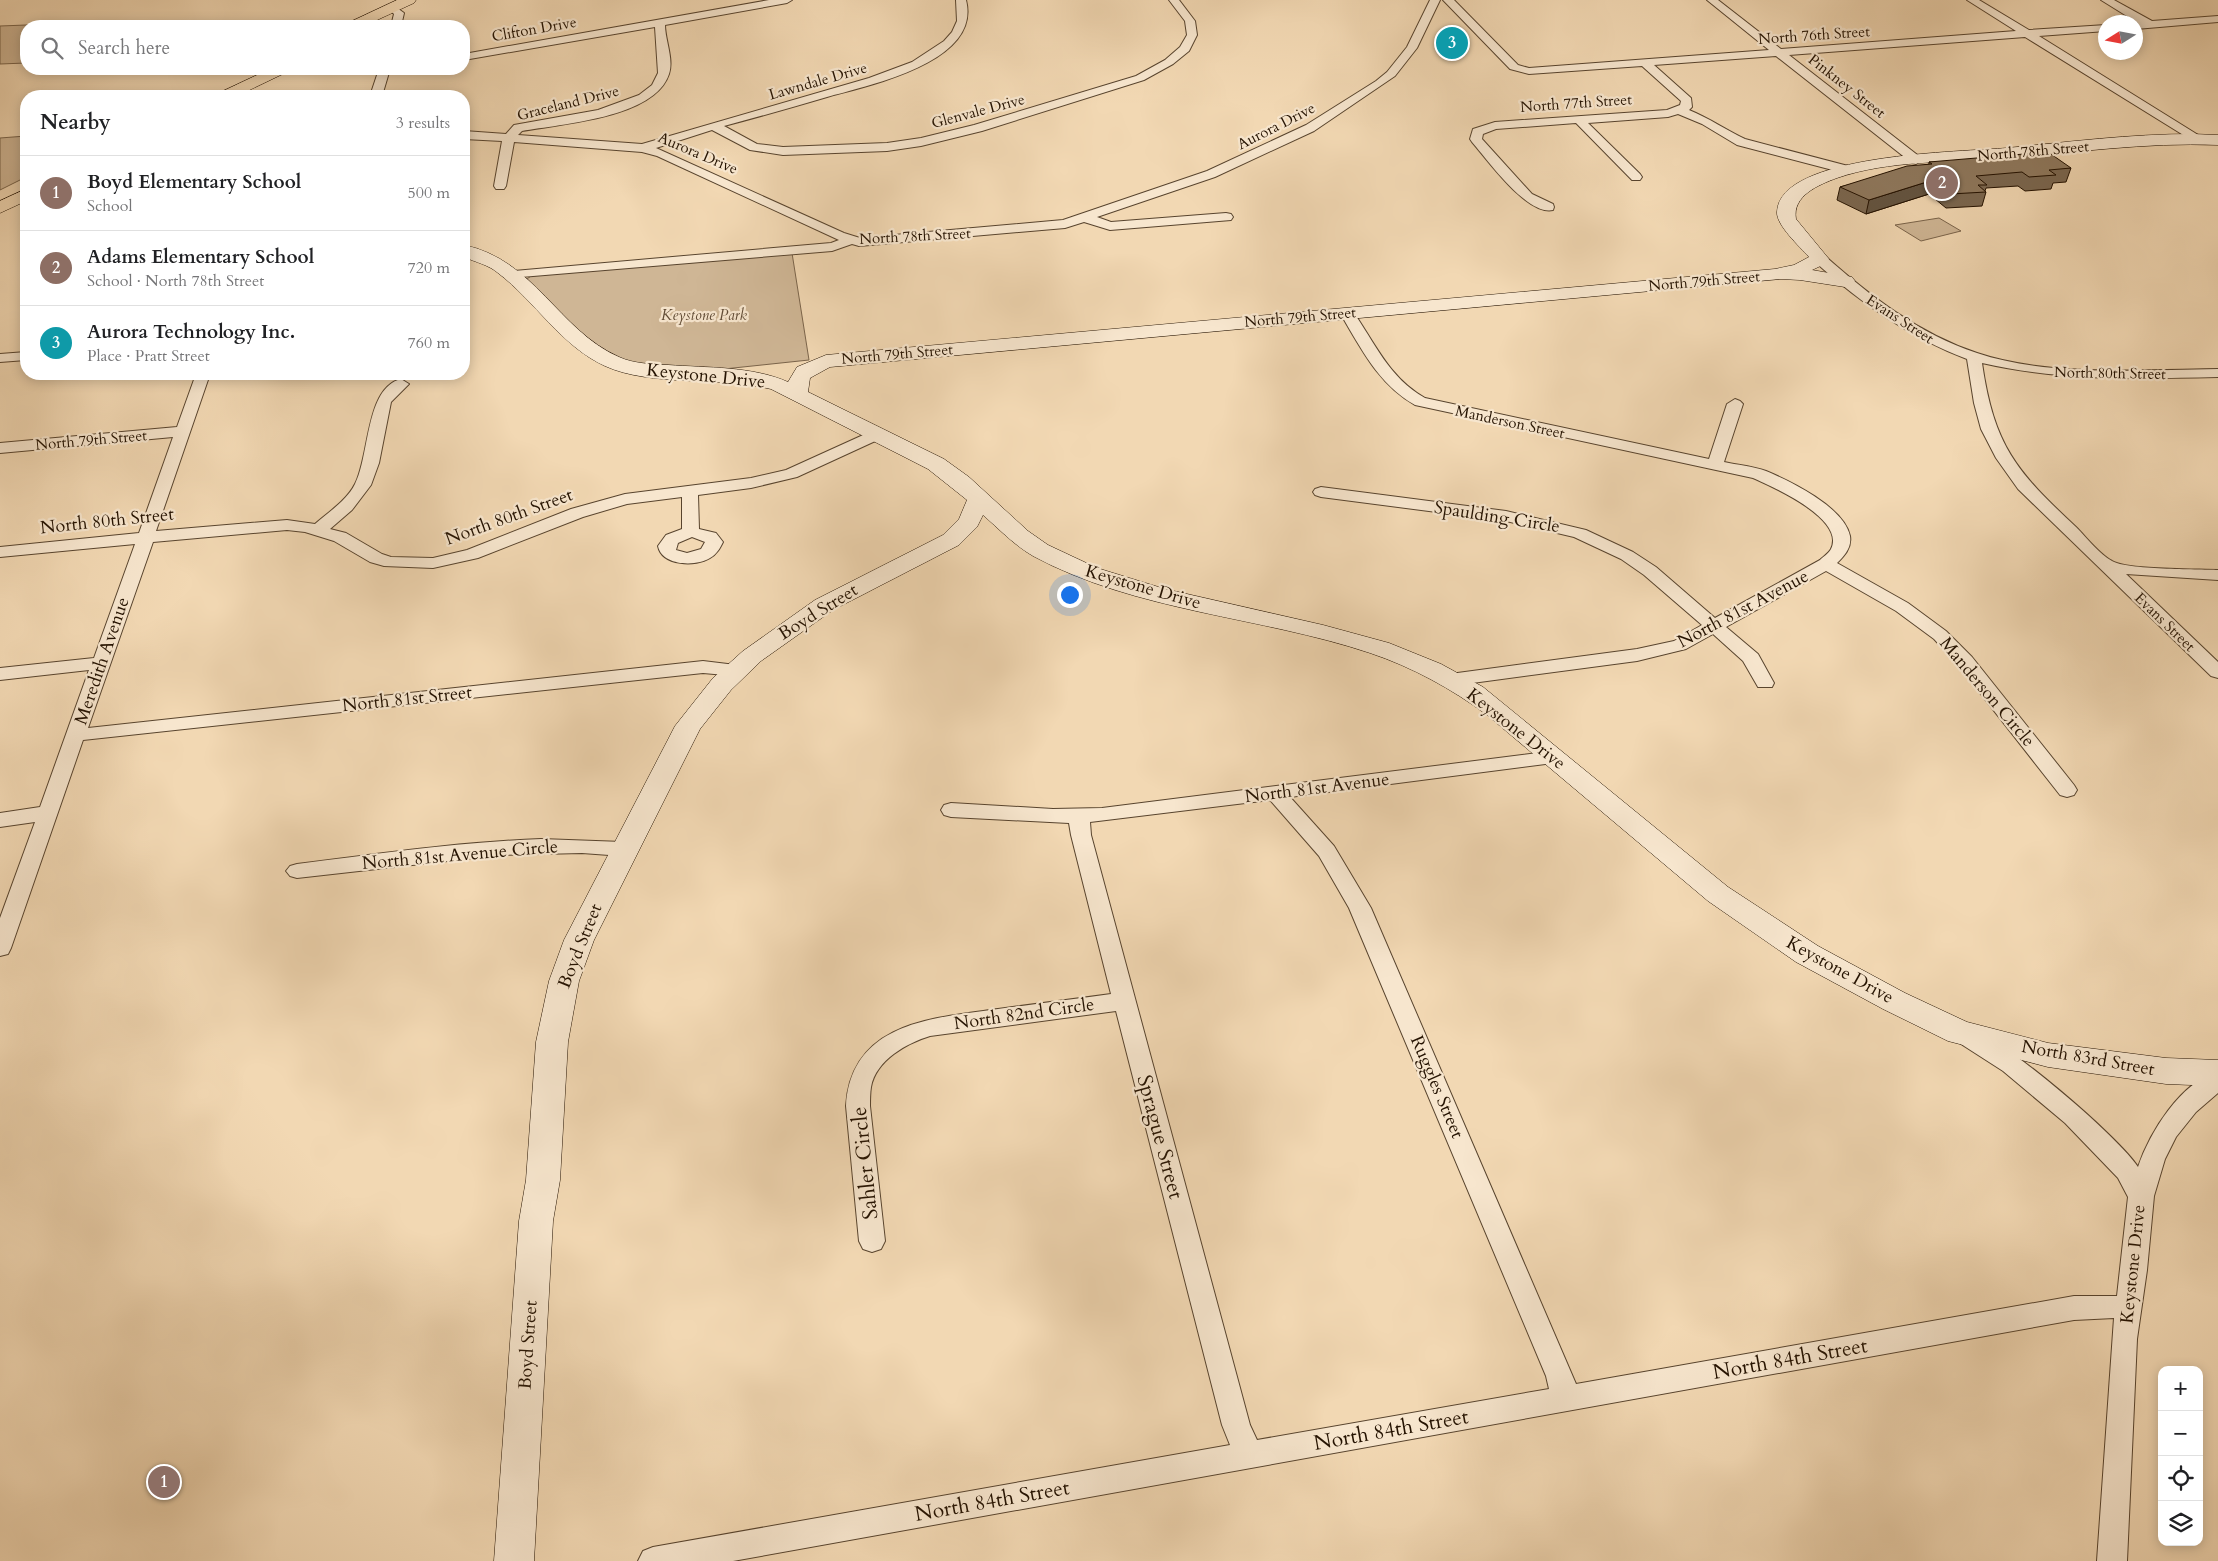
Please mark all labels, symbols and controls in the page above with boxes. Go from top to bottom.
street label: Clifton Drive [490,12,578,46]
north arrow [2098,15,2143,60]
search box [20,20,470,75]
street label: North 76th Street [1758,21,1871,49]
pin: 3 [1436,24,1468,62]
icon: search [38,34,66,62]
text: Search here [78,35,170,61]
street label: Pinkney Street [1804,49,1890,123]
street label: Lawndale Drive [766,57,870,105]
street label: Graceland Drive [515,81,621,125]
street label: Glenvale Drive [929,89,1027,133]
street label: North 77th Street [1520,89,1633,117]
street label: Aurora Drive [1234,98,1318,154]
text: Nearby [40,108,111,137]
text: 3 results [396,112,450,134]
street label: Aurora Drive [655,127,741,179]
street label: North 78th Street [1976,136,2090,166]
pin: 2 [1926,164,1958,202]
text: Boyd Elementary School [87,169,301,195]
text: 1 [52,182,60,204]
text: 500 m [408,182,450,204]
text: School [87,195,132,217]
street label: North 78th Street [859,223,972,249]
text: Adams Elementary School [87,244,314,270]
text: 2 [52,257,60,279]
text: 720 m [408,257,450,279]
street label: North 79th Street [1647,266,1761,296]
text: School · North 78th Street [87,270,264,292]
street label: Evans Street [1862,290,1938,348]
street label: North 79th Street [1243,302,1357,332]
park label: Keystone Park [661,305,748,325]
text: Aurora Technology Inc. [87,319,295,345]
text: 3 [52,332,60,354]
text: 760 m [408,332,450,354]
street label: North 79th Street [840,339,954,369]
text: Place · Pratt Street [87,345,210,367]
street label: Keystone Drive [645,357,767,395]
street label: North 80th Street [2054,362,2166,384]
street label: Manderson Street [1454,401,1567,443]
street label: North 79th Street [34,425,148,455]
street label: North 80th Street [442,482,577,552]
street label: Spaulding Circle [1432,495,1562,539]
street label: North 80th Street [39,502,175,540]
street label: Keystone Drive [1082,559,1204,615]
street label: North 81st Avenue [1673,564,1813,654]
street label: Boyd Street [774,578,863,646]
your location [1057,582,1083,608]
street label: Evans Street [2130,588,2200,656]
street label: Meredith Avenue [68,594,136,728]
street label: Manderson Circle [1934,632,2040,752]
street label: North 81st Street [341,680,473,718]
street label: Keystone Drive [1461,682,1571,776]
street label: North 81st Avenue [1243,767,1391,809]
street label: North 81st Avenue Circle [361,834,559,876]
street label: Boyd Street [552,900,608,992]
street label: Keystone Drive [1782,930,1898,1010]
street label: North 82nd Circle [952,992,1096,1036]
street label: Ruggles Street [1404,1032,1470,1143]
street label: North 83rd Street [2019,1034,2157,1082]
street label: Sprague Street [1130,1072,1191,1203]
street label: Sahler Circle [845,1105,885,1221]
street label: Keystone Drive [2114,1203,2152,1325]
street label: Boyd Street [512,1299,544,1390]
street label: North 84th Street [1710,1331,1870,1387]
map controls [2158,1366,2203,1546]
button: + [2158,1366,2203,1411]
street label: North 84th Street [1311,1402,1471,1458]
button: − [2158,1411,2203,1456]
button: locate [2158,1456,2203,1501]
pin: 1 [148,1463,180,1501]
street label: North 84th Street [912,1473,1072,1529]
button: layers [2158,1501,2203,1546]

